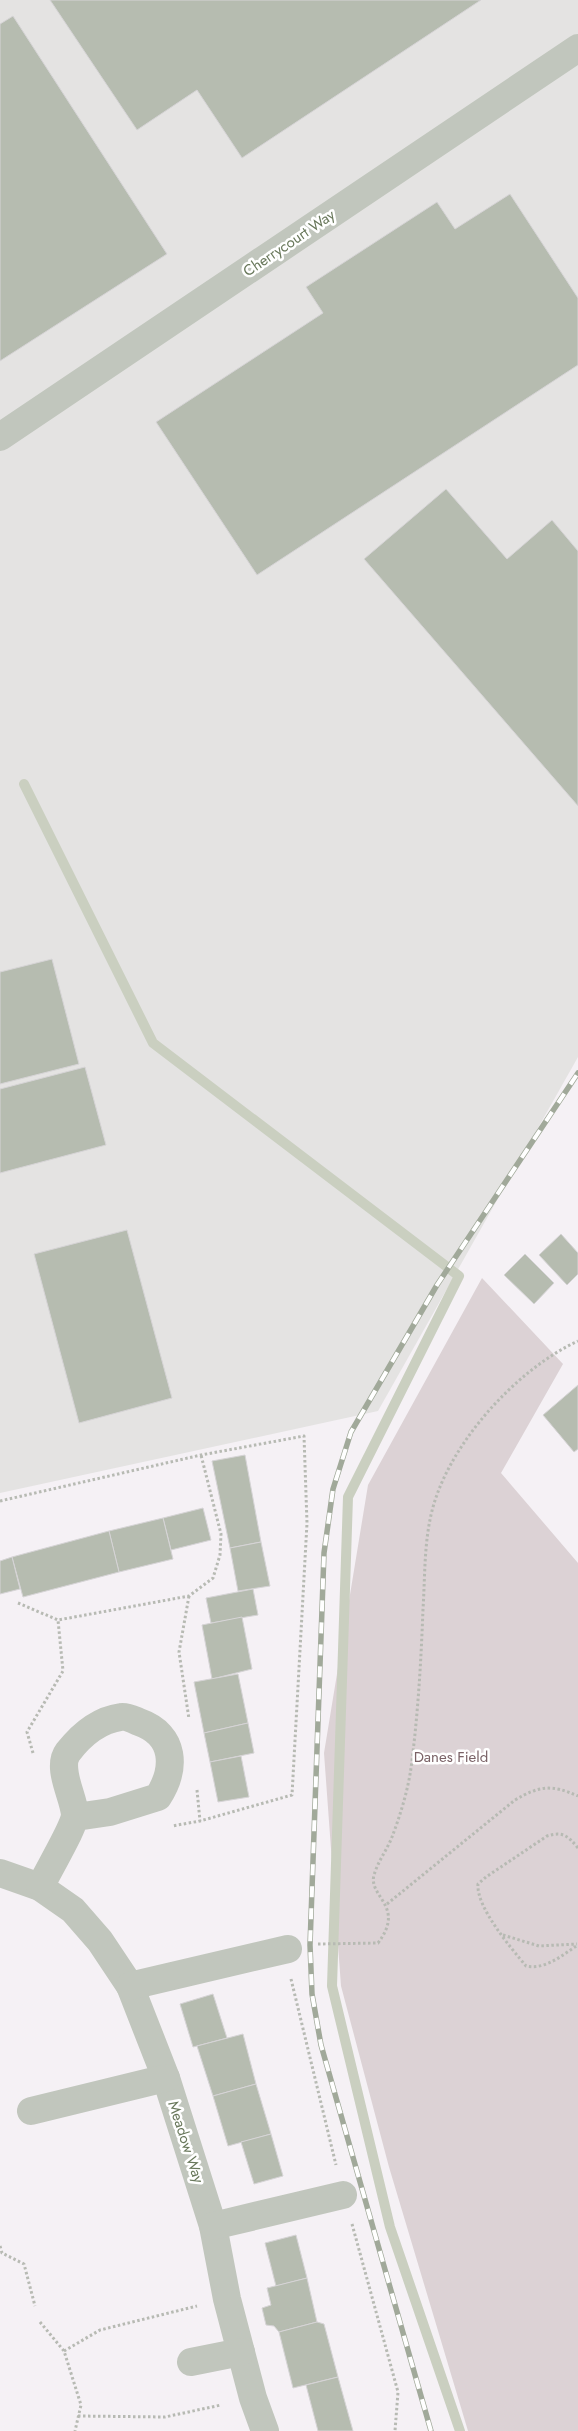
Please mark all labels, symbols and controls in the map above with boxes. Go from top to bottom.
street label: Cherrycourt Way [239,204,340,282]
park label: Danes Field [414,1746,488,1768]
street label: Meadow Way [162,2098,210,2186]

